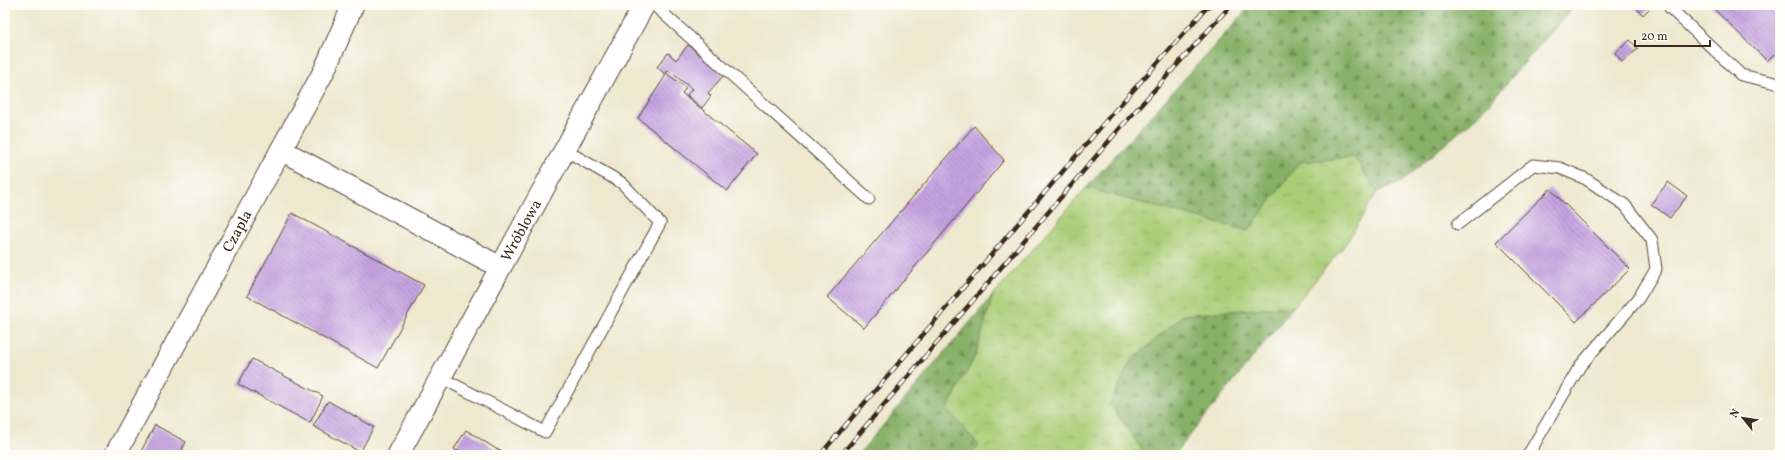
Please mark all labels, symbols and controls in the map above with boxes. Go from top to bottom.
scale bar [1635,22,1710,48]
text: 20 m [1641,29,1668,45]
street label: Wróblowa [497,196,548,266]
street label: Czapla [218,207,258,257]
north arrow [1723,398,1763,438]
text: N [1727,407,1744,421]

